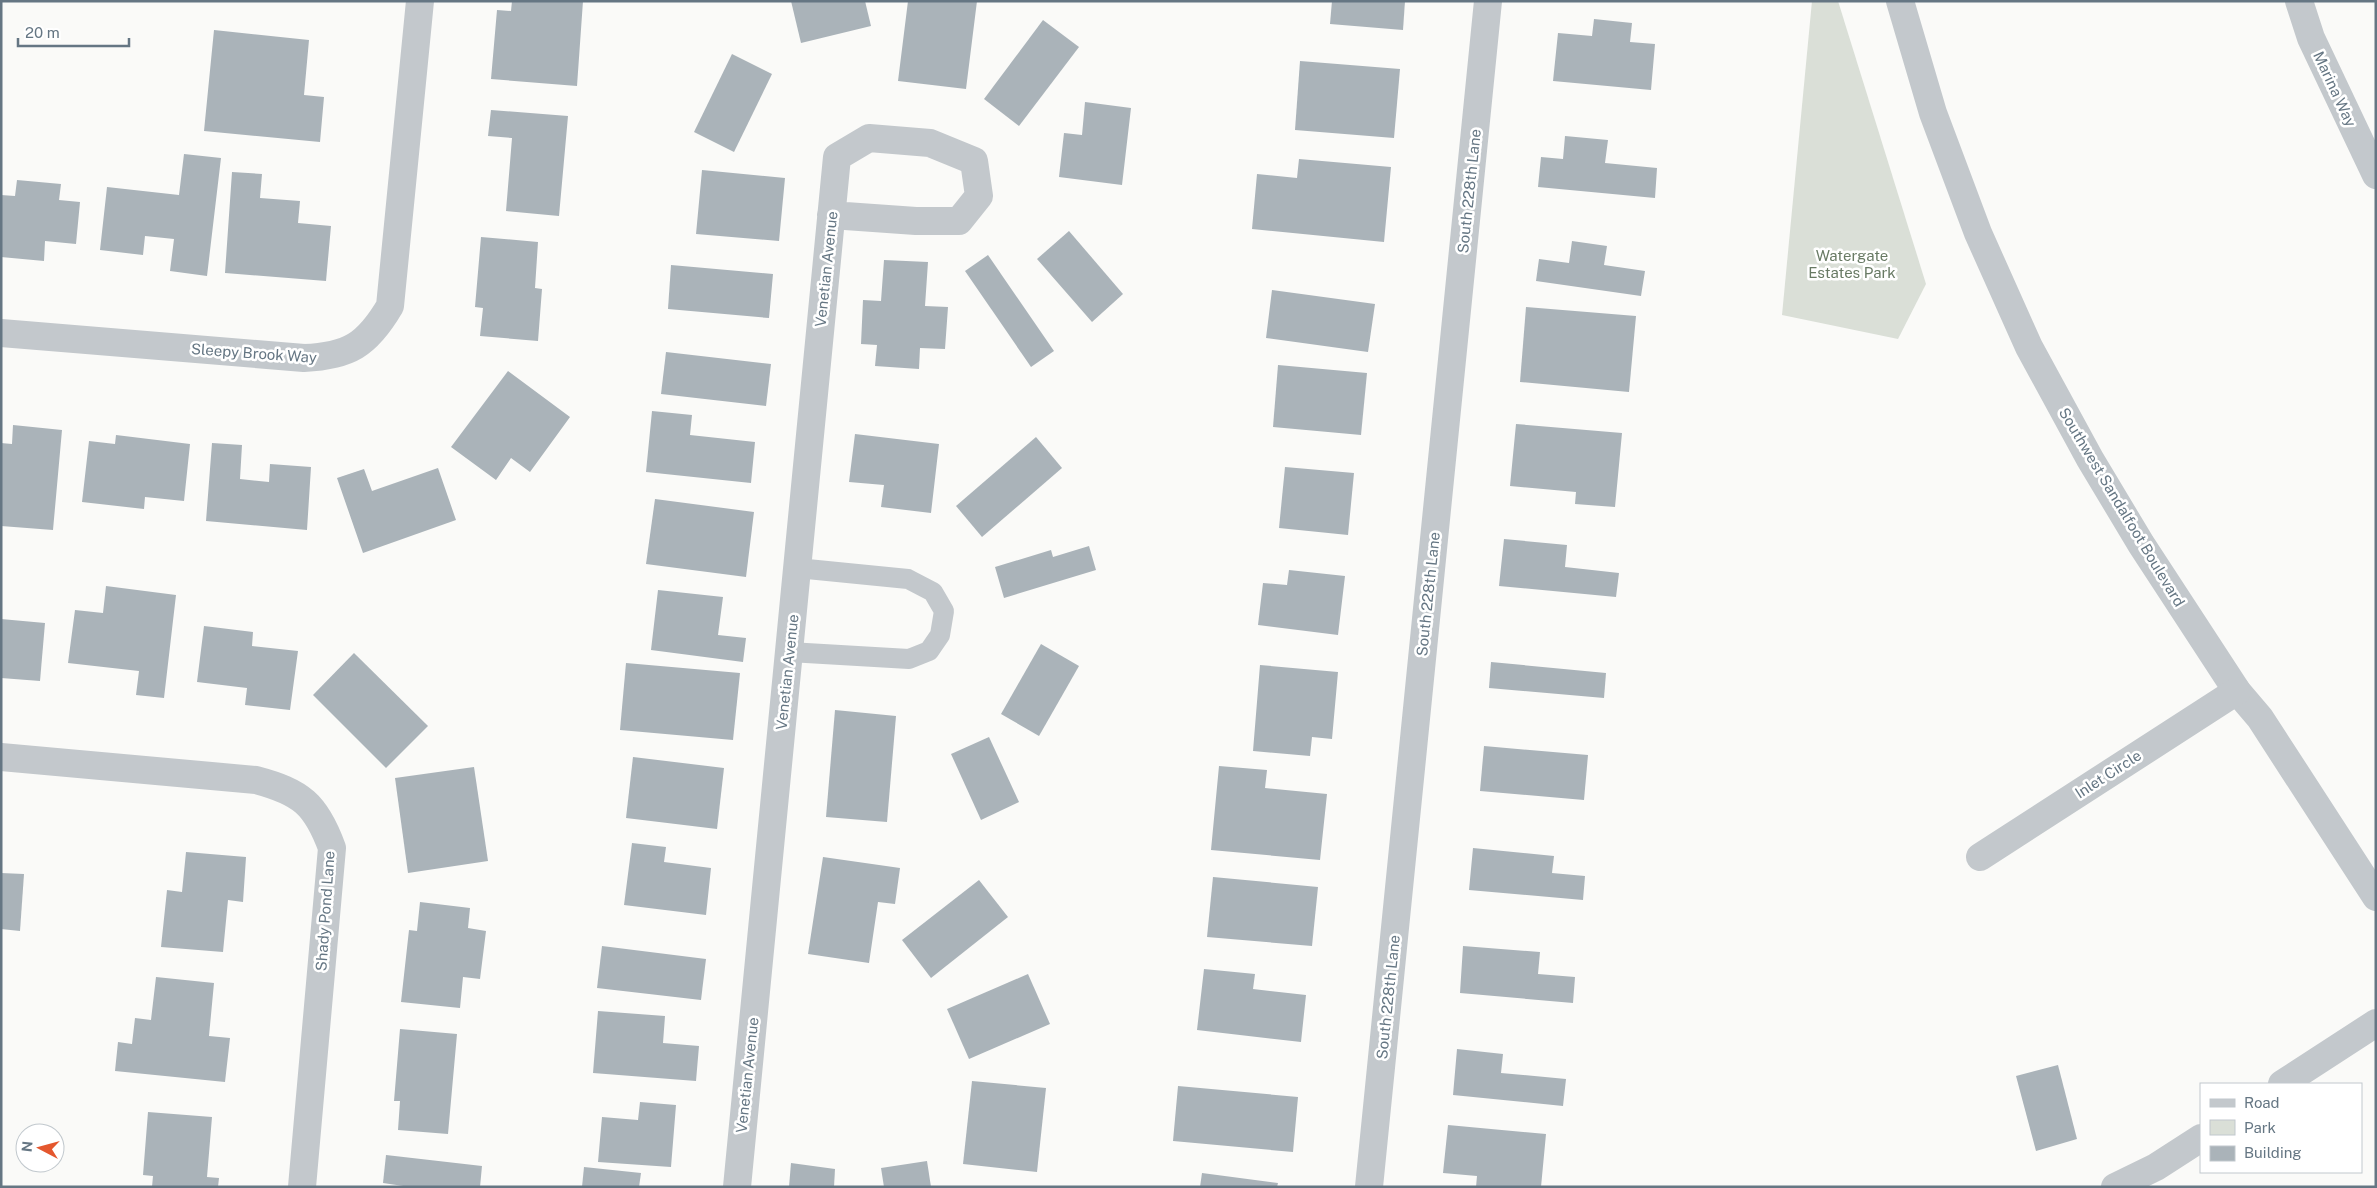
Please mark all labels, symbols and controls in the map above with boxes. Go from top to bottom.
scale bar [18,15,129,47]
text: 20 m [25,24,60,41]
street label: Marina Way [2310,49,2360,129]
street label: South 228th Lane [1454,128,1484,254]
street label: Venetian Avenue [811,210,841,328]
park label: Watergate Estates Park [1808,247,1896,281]
street label: Sleepy Brook Way [191,340,317,366]
street label: Southwest Sandalfoot Boulevard [2056,405,2188,609]
street label: South 228th Lane [1413,531,1443,657]
street label: Venetian Avenue [772,613,802,731]
street label: Inlet Circle [2072,746,2144,802]
street label: Shady Pond Lane [312,850,338,972]
street label: South 228th Lane [1373,934,1403,1060]
street label: Venetian Avenue [732,1016,762,1134]
legend [2200,1083,2362,1173]
text: Road [2244,1094,2280,1111]
text: Park [2244,1119,2276,1136]
north arrow [15,1123,65,1173]
text: N [19,1140,36,1153]
text: Building [2244,1144,2302,1161]

